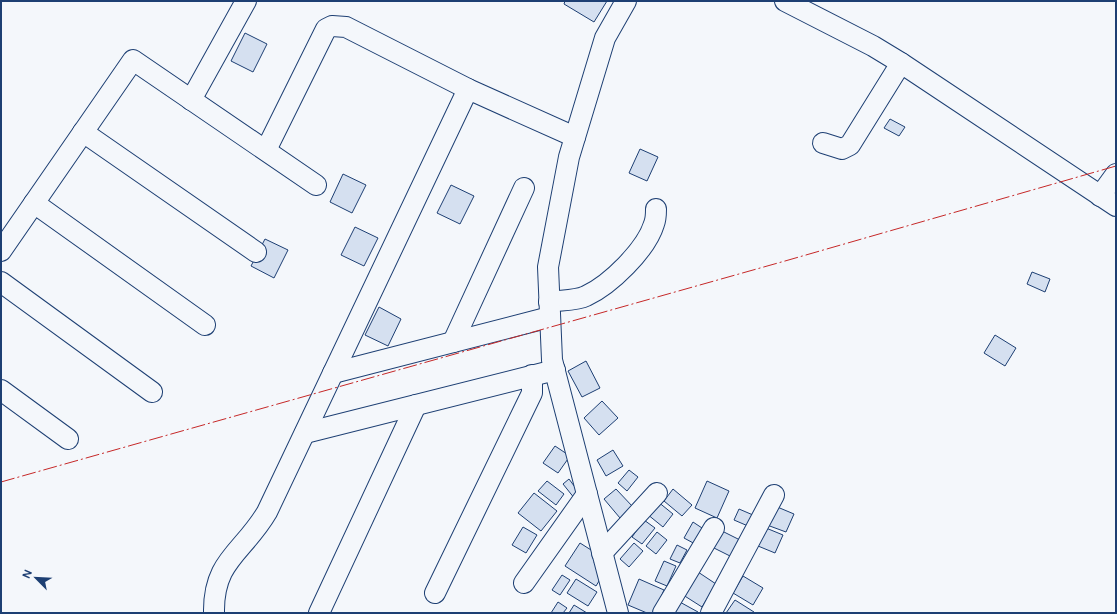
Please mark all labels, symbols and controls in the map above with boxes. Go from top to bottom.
north arrow [16,558,56,598]
text: N [19,567,35,580]

